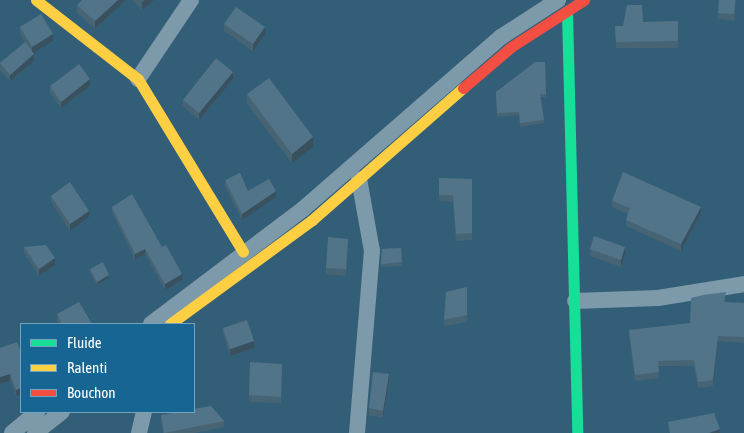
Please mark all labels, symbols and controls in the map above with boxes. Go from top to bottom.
legend [20,323,195,413]
text: Fluide [67,334,102,351]
text: Ralenti [67,359,107,376]
text: Bouchon [67,384,116,401]

